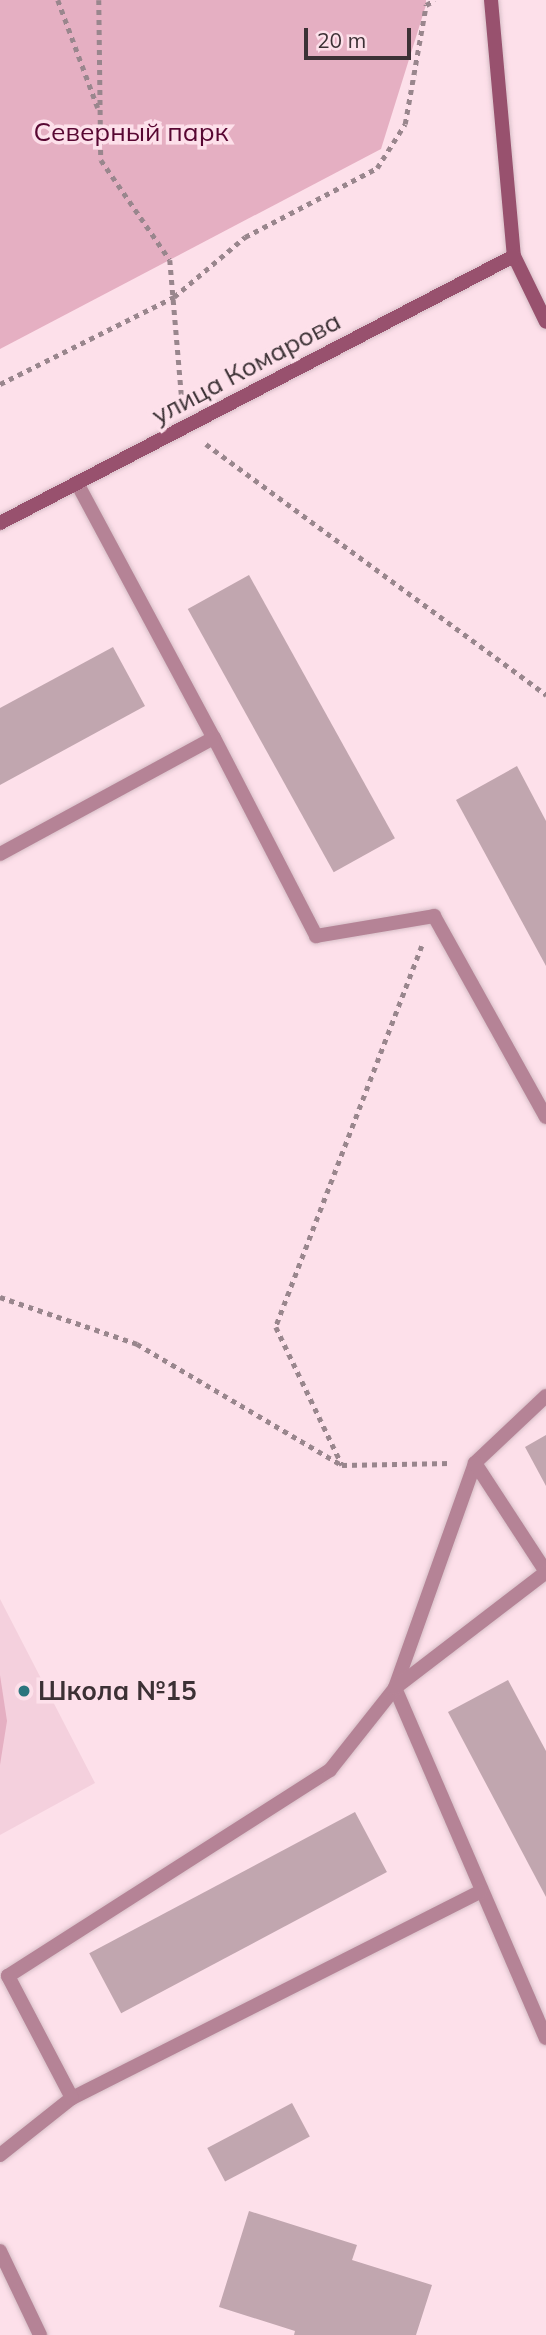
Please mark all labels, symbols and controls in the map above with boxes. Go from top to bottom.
scale bar [308,14,415,58]
text: 20 m [317,27,366,53]
park label: Северный парк [33,116,229,148]
street label: улица Комарова [146,305,346,431]
place label: Школа №15 [38,1675,196,1707]
marker: Школа №15 [16,1683,32,1699]

